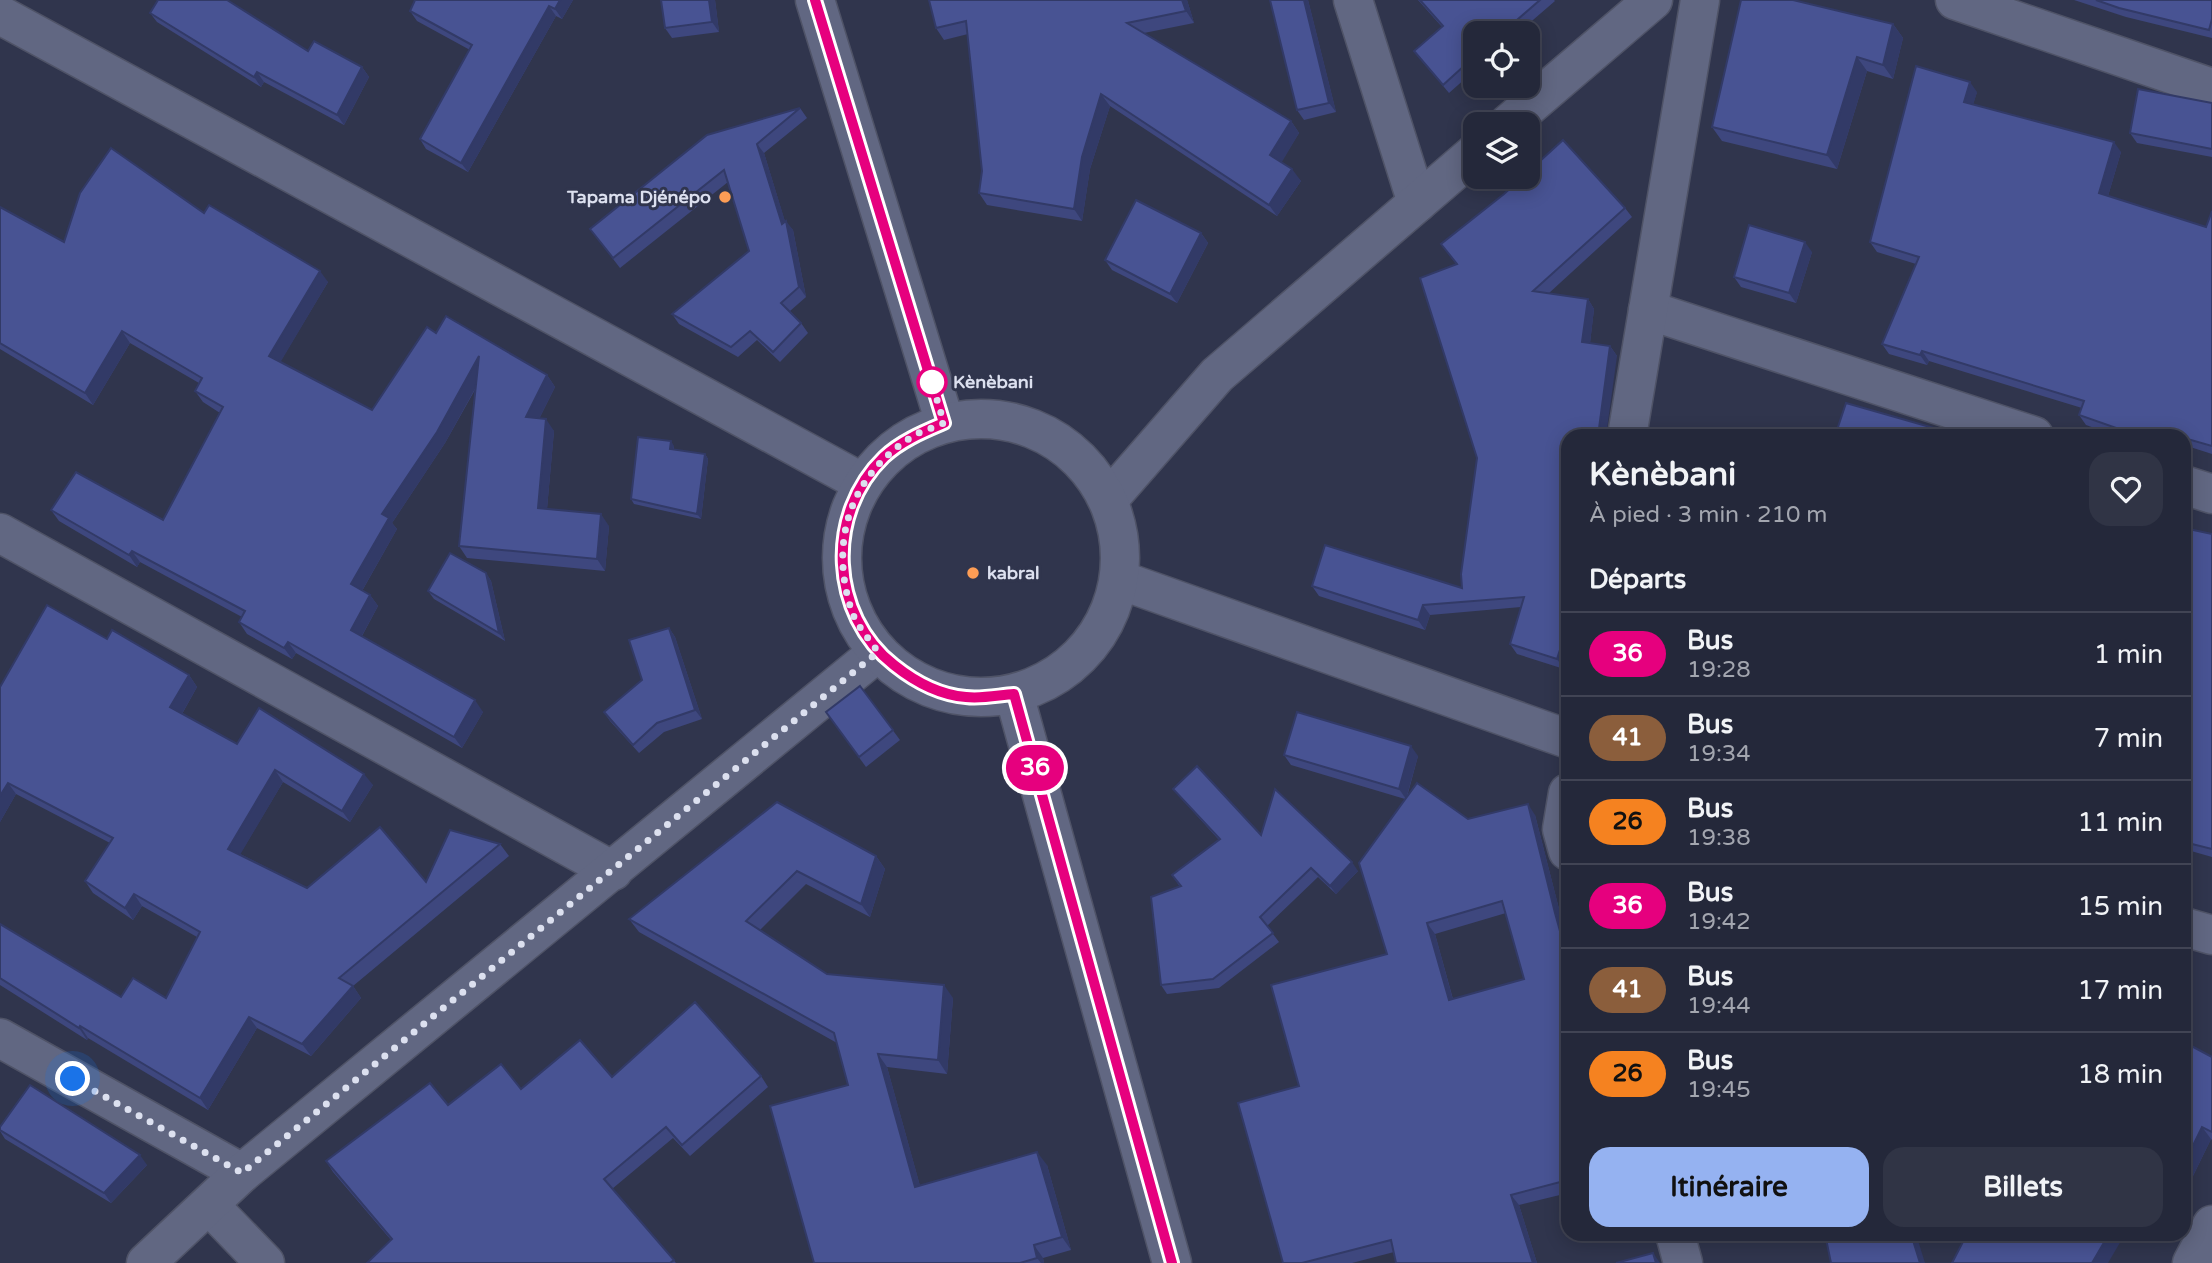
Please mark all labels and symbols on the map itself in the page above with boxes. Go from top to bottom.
place label: Tapama Djénépo [566,186,711,208]
marker: Tapama Djénépo [717,189,733,205]
marker: Kènèbani [917,367,947,397]
place label: Kènèbani [953,371,1033,393]
place label: kabral [987,562,1040,584]
marker: kabral [965,565,981,581]
line badge: 36 [1004,745,1066,791]
your location [55,1061,90,1096]

